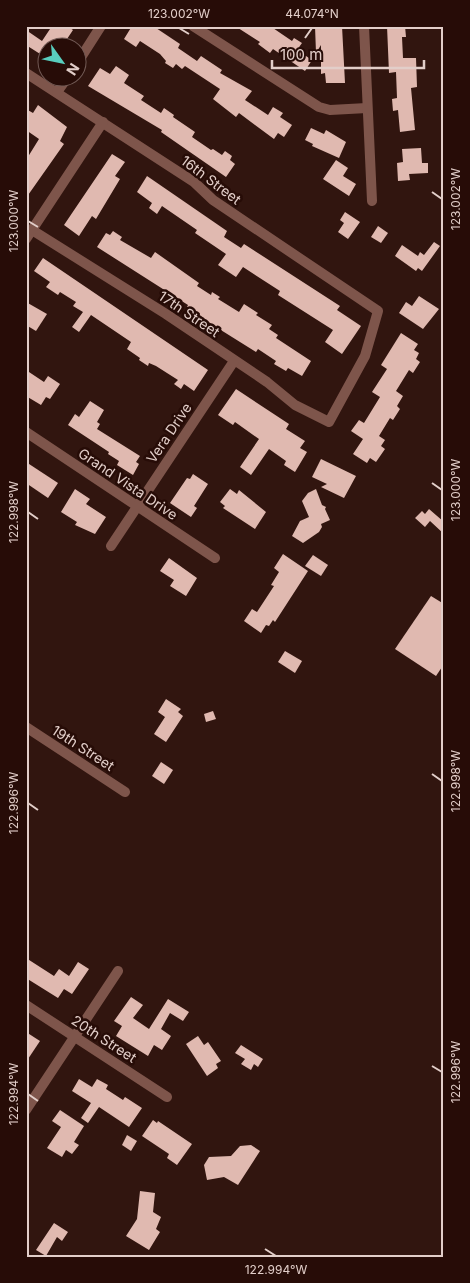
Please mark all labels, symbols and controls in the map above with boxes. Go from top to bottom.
text: 123.002°W [148,6,210,21]
text: 44.074°N [285,6,339,21]
north arrow [38,38,88,88]
scale bar [272,38,425,70]
text: 100 m [280,45,322,64]
text: N [63,60,83,78]
street label: 16th Street [178,152,245,208]
text: 123.002°W [448,168,463,230]
text: 123.000°W [6,190,21,252]
street label: 17th Street [156,287,223,340]
street label: Vera Drive [142,399,195,466]
street label: Grand Vista Drive [75,444,181,523]
text: 123.000°W [448,459,463,521]
text: 122.998°W [6,481,21,543]
street label: 19th Street [49,721,118,774]
text: 122.998°W [448,750,463,812]
text: 122.996°W [6,772,21,834]
street label: 20th Street [69,1011,140,1066]
text: 122.996°W [448,1041,463,1103]
text: 122.994°W [6,1063,21,1125]
text: 122.994°W [245,1262,307,1277]

